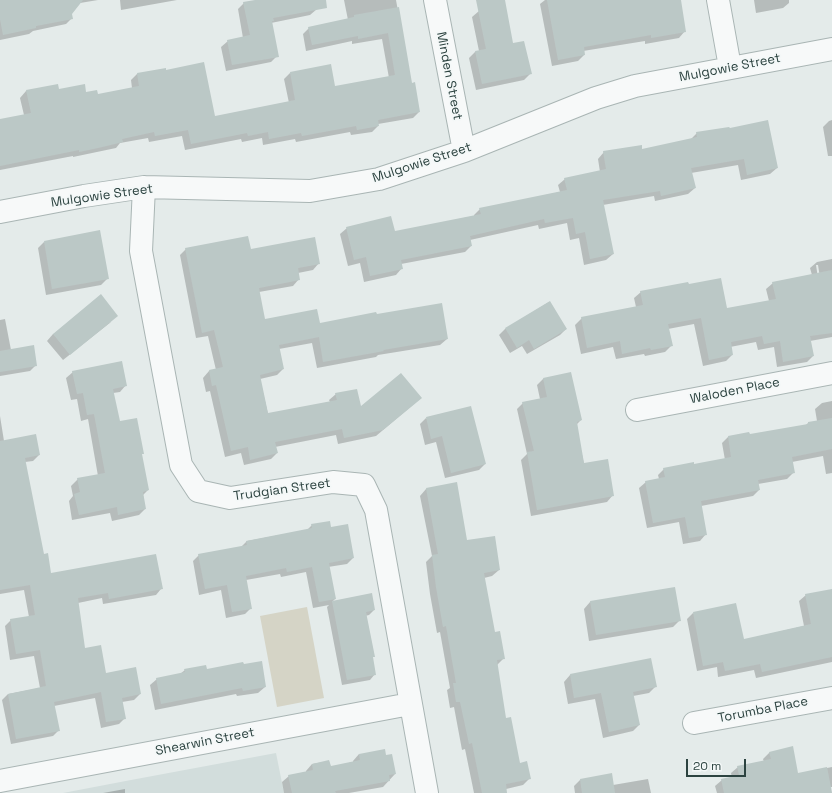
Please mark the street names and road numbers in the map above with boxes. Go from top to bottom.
street label: Minden Street [433,31,465,121]
street label: Mulgowie Street [678,51,782,85]
street label: Mulgowie Street [371,140,473,186]
street label: Mulgowie Street [50,181,154,211]
street label: Waloden Place [689,375,781,407]
street label: Trudgian Street [232,475,332,505]
street label: Torumba Place [717,694,809,726]
street label: Shearwin Street [154,725,256,759]

